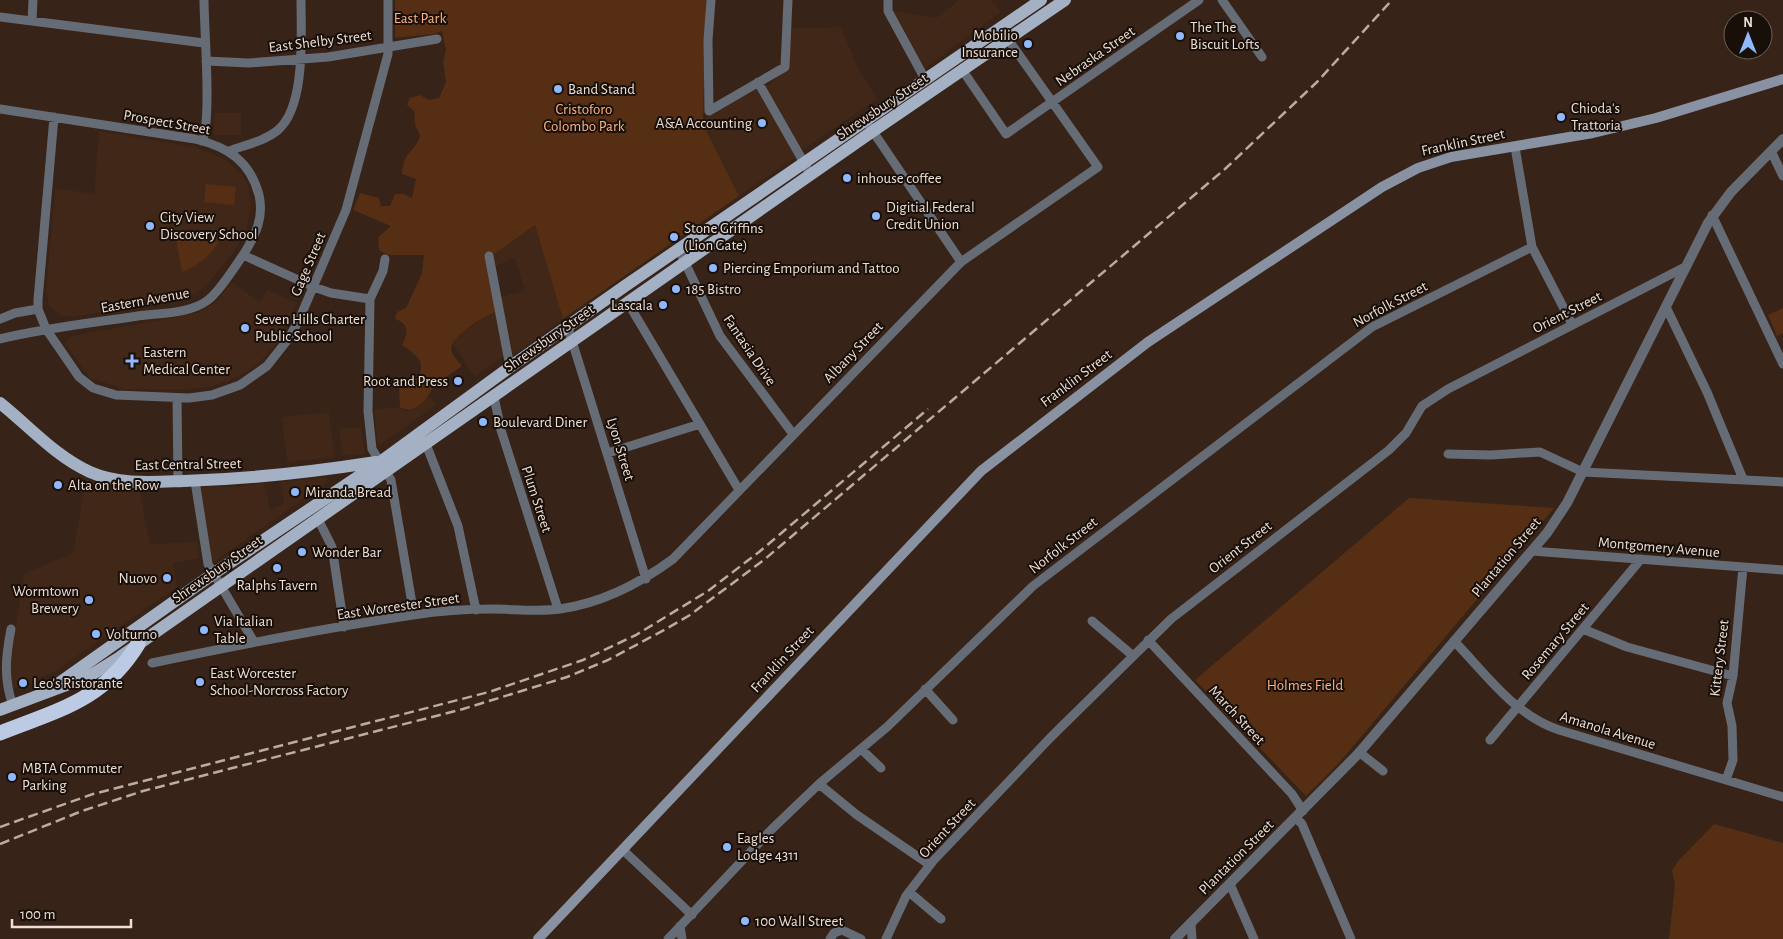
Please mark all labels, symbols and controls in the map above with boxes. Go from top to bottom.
north arrow [1723,10,1773,60]
park label: East Park [394,11,446,26]
text: N [1743,16,1753,30]
place label: The The Biscuit Lofts [1190,20,1260,52]
street label: Nebraska Street [1053,24,1138,89]
street label: East Shelby Street [268,28,373,55]
place label: Mobilio Insurance [961,28,1018,60]
marker: The The Biscuit Lofts [1174,30,1186,42]
marker: Mobilio Insurance [1022,38,1034,50]
street label: Shrewsbury Street [834,70,931,142]
place label: Band Stand [568,82,635,97]
marker: Band Stand [552,83,564,95]
place label: Chioda's Trattoria [1571,101,1621,133]
park label: Cristoforo Colombo Park [543,102,625,134]
street label: Prospect Street [122,107,212,138]
marker: Chioda's Trattoria [1555,111,1567,123]
place label: A&A Accounting [656,116,753,131]
marker: A&A Accounting [756,117,768,129]
street label: Franklin Street [1420,126,1506,159]
place label: inhouse coffee [857,171,942,186]
marker: inhouse coffee [841,172,853,184]
place label: Digitial Federal Credit Union [886,200,975,232]
place label: City View Discovery School [160,210,258,242]
marker: Digitial Federal Credit Union [870,210,882,222]
marker: City View Discovery School [144,220,156,232]
place label: Stone Griffins (Lion Gate) [684,221,763,253]
street label: Gage Street [288,230,329,298]
marker: Stone Griffins (Lion Gate) [668,231,680,243]
place label: Piercing Emporium and Tattoo [723,261,900,276]
marker: Piercing Emporium and Tattoo [707,262,719,274]
street label: Norfolk Street [1351,278,1430,330]
place label: 185 Bistro [686,282,741,297]
marker: 185 Bistro [670,283,682,295]
street label: Eastern Avenue [100,285,191,316]
street label: Orient Street [1530,289,1604,336]
place label: Lascala [611,298,653,313]
marker: Lascala [657,299,669,311]
street label: Shrewsbury Street [501,302,597,375]
place label: Seven Hills Charter Public School [255,312,365,344]
street label: Fantasia Drive [720,312,779,389]
street label: Albany Street [821,319,886,386]
marker: Seven Hills Charter Public School [239,322,251,334]
place label: Eastern Medical Center [143,345,230,377]
street label: Franklin Street [1038,347,1115,410]
marker: Eastern Medical Center [125,354,139,368]
place label: Root and Press [363,374,448,389]
marker: Root and Press [452,375,464,387]
place label: Boulevard Diner [493,415,587,430]
marker: Boulevard Diner [477,416,489,428]
street label: Lyon Street [604,416,637,483]
street label: East Central Street [135,456,242,473]
street label: Plum Street [519,464,554,534]
place label: Alta on the Row [68,478,159,493]
marker: Alta on the Row [52,479,64,491]
place label: Miranda Bread [305,485,391,500]
marker: Miranda Bread [289,486,301,498]
street label: Norfolk Street [1026,514,1100,577]
street label: Plantation Street [1469,514,1544,600]
street label: Orient Street [1206,518,1275,576]
street label: Shrewsbury Street [169,533,265,606]
street label: Montgomery Avenue [1598,535,1720,560]
place label: Wonder Bar [312,545,382,560]
marker: Wonder Bar [296,546,308,558]
marker: Ralphs Tavern [271,562,283,574]
place label: Nuovo [119,571,157,586]
marker: Nuovo [161,572,173,584]
place label: Ralphs Tavern [237,578,317,593]
place label: Wormtown Brewery [13,584,80,616]
street label: East Worcester Street [336,590,461,623]
marker: Wormtown Brewery [83,594,95,606]
street label: Rosemary Street [1519,600,1592,683]
place label: Via Italian Table [214,614,273,646]
street label: Kittery Street [1707,619,1732,697]
street label: Franklin Street [748,623,817,695]
marker: Via Italian Table [198,624,210,636]
place label: Volturno [106,627,157,642]
marker: Volturno [90,628,102,640]
place label: East Worcester School-Norcross Factory [210,666,349,698]
place label: Leo's Ristorante [33,676,123,691]
marker: East Worcester School-Norcross Factory [194,676,206,688]
marker: Leo's Ristorante [17,677,29,689]
park label: Holmes Field [1267,678,1343,693]
street label: March Street [1206,683,1268,748]
street label: Amanola Avenue [1558,709,1658,752]
place label: MBTA Commuter Parking [22,761,122,793]
marker: MBTA Commuter Parking [6,771,18,783]
street label: Orient Street [916,796,979,861]
street label: Plantation Street [1196,817,1277,898]
place label: Eagles Lodge 4311 [737,831,799,863]
marker: Eagles Lodge 4311 [721,841,733,853]
scale bar [12,896,131,928]
text: 100 m [20,907,55,922]
place label: 100 Wall Street [755,914,843,929]
marker: 100 Wall Street [739,915,751,927]

